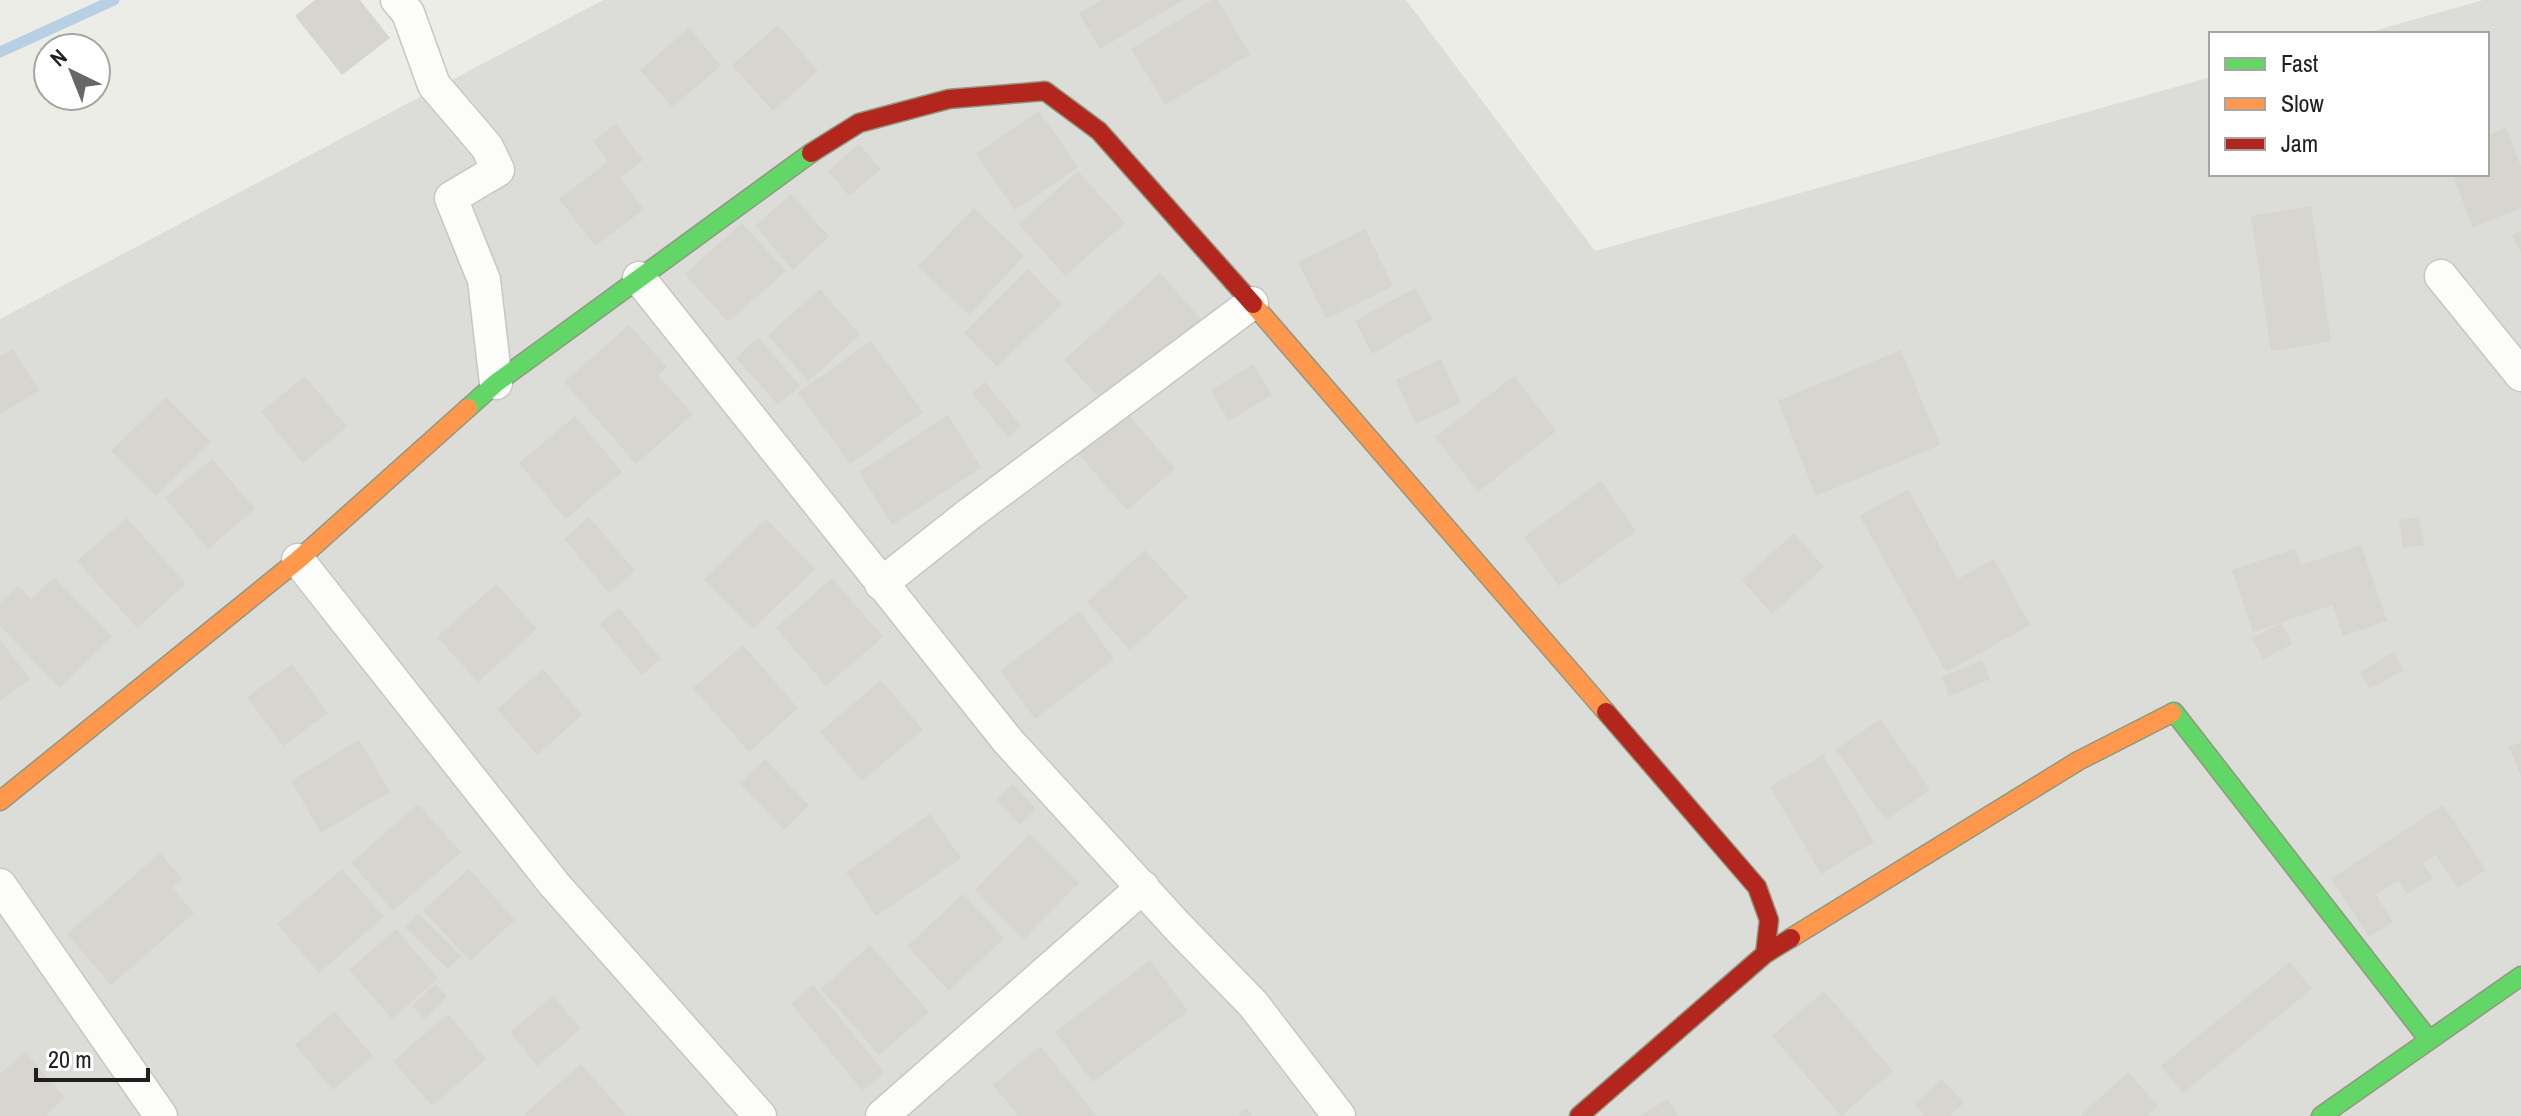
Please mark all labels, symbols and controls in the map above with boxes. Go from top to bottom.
north arrow [32,32,112,112]
legend [2209,32,2489,176]
text: N [43,42,73,73]
text: Fast [2281,47,2319,79]
text: Slow [2281,87,2324,119]
text: Jam [2281,127,2318,159]
scale bar [36,1032,148,1082]
text: 20 m [48,1043,92,1075]

